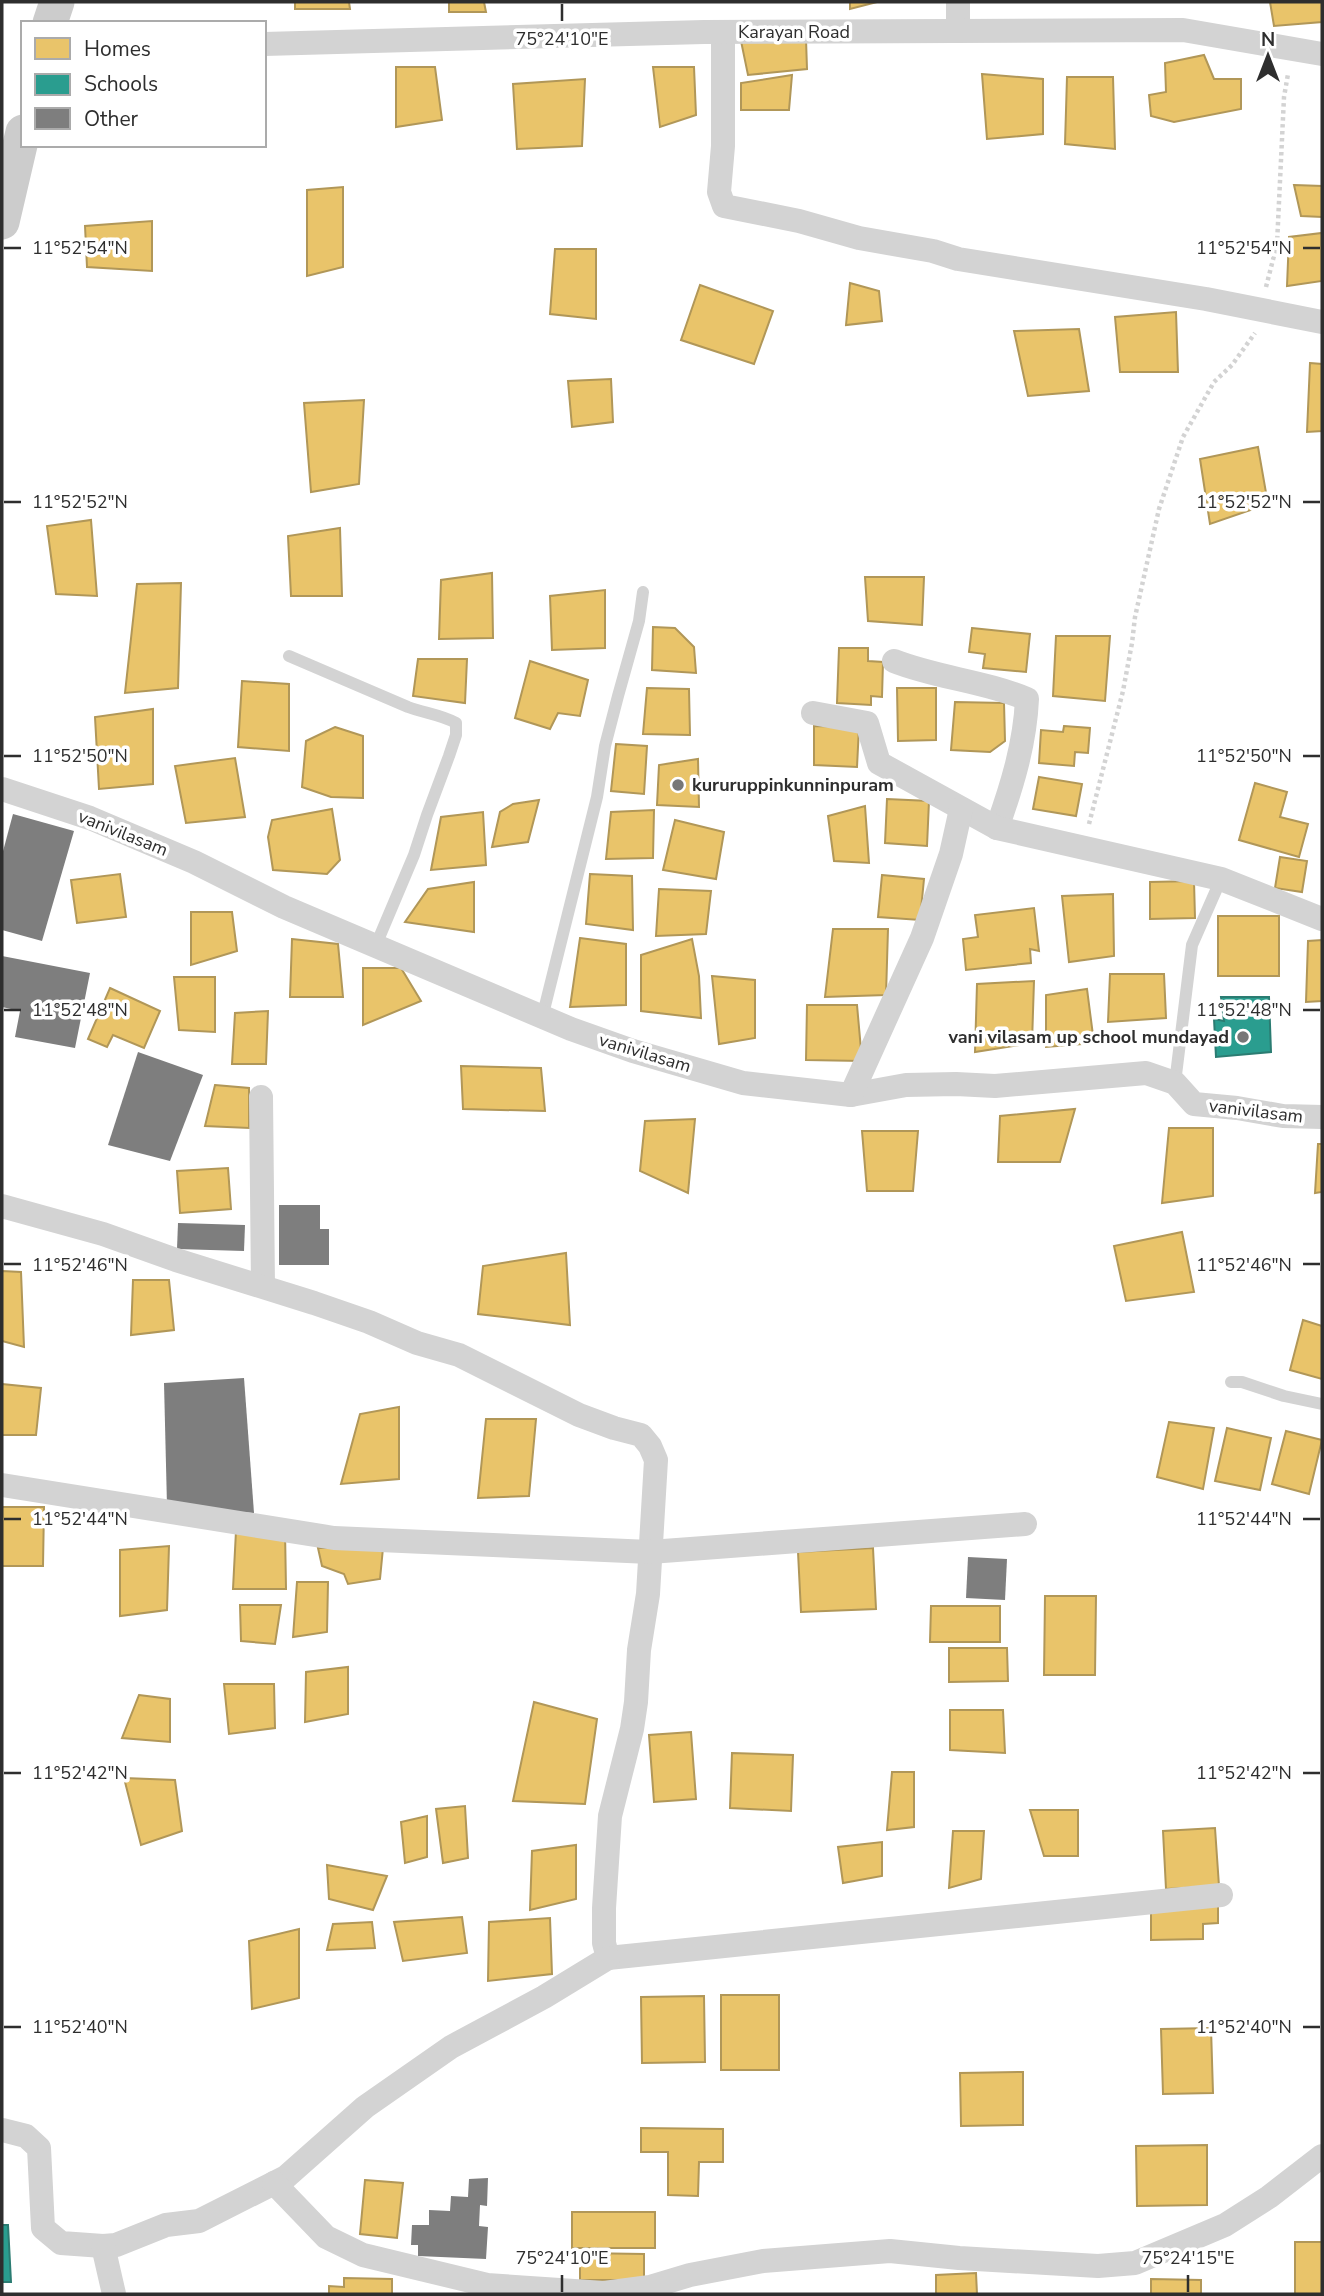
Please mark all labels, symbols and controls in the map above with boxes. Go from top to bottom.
street label: Karayan Road [738,20,850,44]
legend [21,21,266,147]
north arrow [1233,21,1303,91]
text: 75°24'10"E [516,27,609,51]
text: N [1261,27,1275,53]
text: Homes [84,35,151,63]
text: Schools [84,70,158,98]
text: Other [84,105,139,133]
text: 11°52'54"N [32,236,128,260]
text: 11°52'54"N [1196,236,1292,260]
text: 11°52'52"N [32,490,128,514]
text: 11°52'52"N [1196,490,1292,514]
text: 11°52'50"N [32,744,128,768]
text: 11°52'50"N [1196,744,1292,768]
place label: kururuppinkunninpuram [692,773,894,797]
marker: kururuppinkunninpuram [670,777,686,793]
street label: vanivilasam [74,804,172,862]
text: 11°52'48"N [32,998,128,1022]
text: 11°52'48"N [1196,998,1292,1022]
place label: vani vilasam up school mundayad [947,1025,1229,1049]
street label: vanivilasam [596,1028,694,1078]
marker: vani vilasam up school mundayad [1235,1029,1251,1045]
street label: vanivilasam [1207,1093,1305,1129]
text: 11°52'46"N [32,1253,128,1277]
text: 11°52'46"N [1196,1253,1292,1277]
text: 11°52'44"N [32,1507,128,1531]
text: 11°52'44"N [1196,1507,1292,1531]
text: 11°52'42"N [32,1761,128,1785]
text: 11°52'42"N [1196,1761,1292,1785]
text: 11°52'40"N [32,2015,128,2039]
text: 11°52'40"N [1196,2015,1292,2039]
text: 75°24'10"E [516,2246,609,2270]
text: 75°24'15"E [1142,2246,1235,2270]

